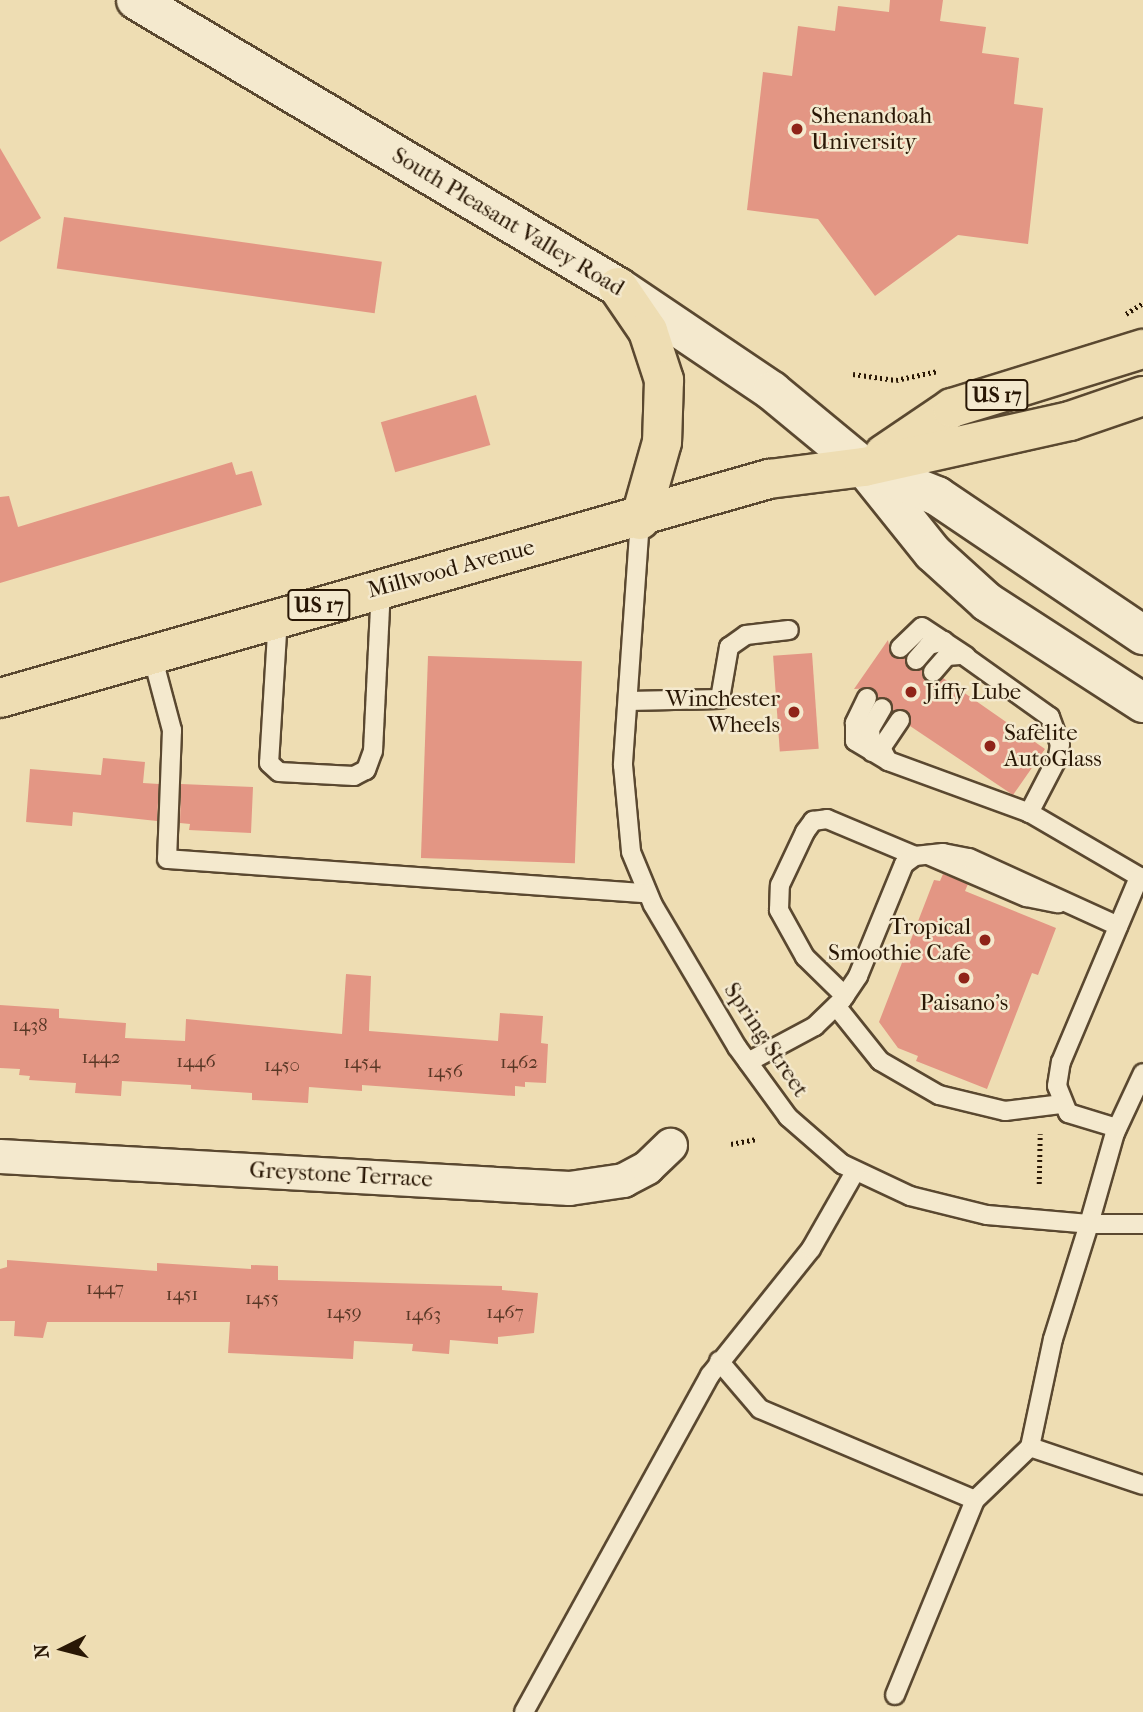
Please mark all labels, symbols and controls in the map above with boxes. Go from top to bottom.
place label: Shenandoah University [811,102,932,156]
marker: Shenandoah University [789,121,805,137]
street label: South Pleasant Valley Road [387,142,629,302]
road number: US 17 [964,378,1030,412]
street label: Millwood Avenue [364,533,538,605]
road number: US 17 [286,588,352,622]
place label: Jiffy Lube [925,678,1021,706]
marker: Jiffy Lube [903,684,919,700]
place label: Winchester Wheels [665,685,780,739]
marker: Winchester Wheels [786,704,802,720]
place label: Safelite AutoGlass [1004,719,1102,773]
marker: Safelite AutoGlass [982,738,998,754]
place label: Tropical Smoothie Cafe [828,913,971,967]
marker: Tropical Smoothie Cafe [977,932,993,948]
marker: Paisano's [956,970,972,986]
street label: Spring Street [718,978,814,1102]
place label: Paisano's [920,989,1008,1017]
house number: 1438 [12,1015,48,1037]
house number: 1442 [81,1047,121,1069]
house number: 1446 [176,1051,216,1073]
house number: 1454 [344,1052,380,1074]
house number: 1462 [500,1052,538,1074]
house number: 1450 [264,1055,300,1077]
house number: 1456 [427,1061,463,1083]
street label: Greystone Terrace [249,1156,433,1194]
house number: 1447 [86,1278,124,1300]
house number: 1451 [166,1284,198,1306]
house number: 1455 [245,1288,279,1310]
house number: 1459 [326,1302,362,1324]
house number: 1467 [486,1302,524,1324]
house number: 1463 [405,1304,441,1326]
north arrow [28,1614,98,1684]
text: N [30,1643,54,1660]

